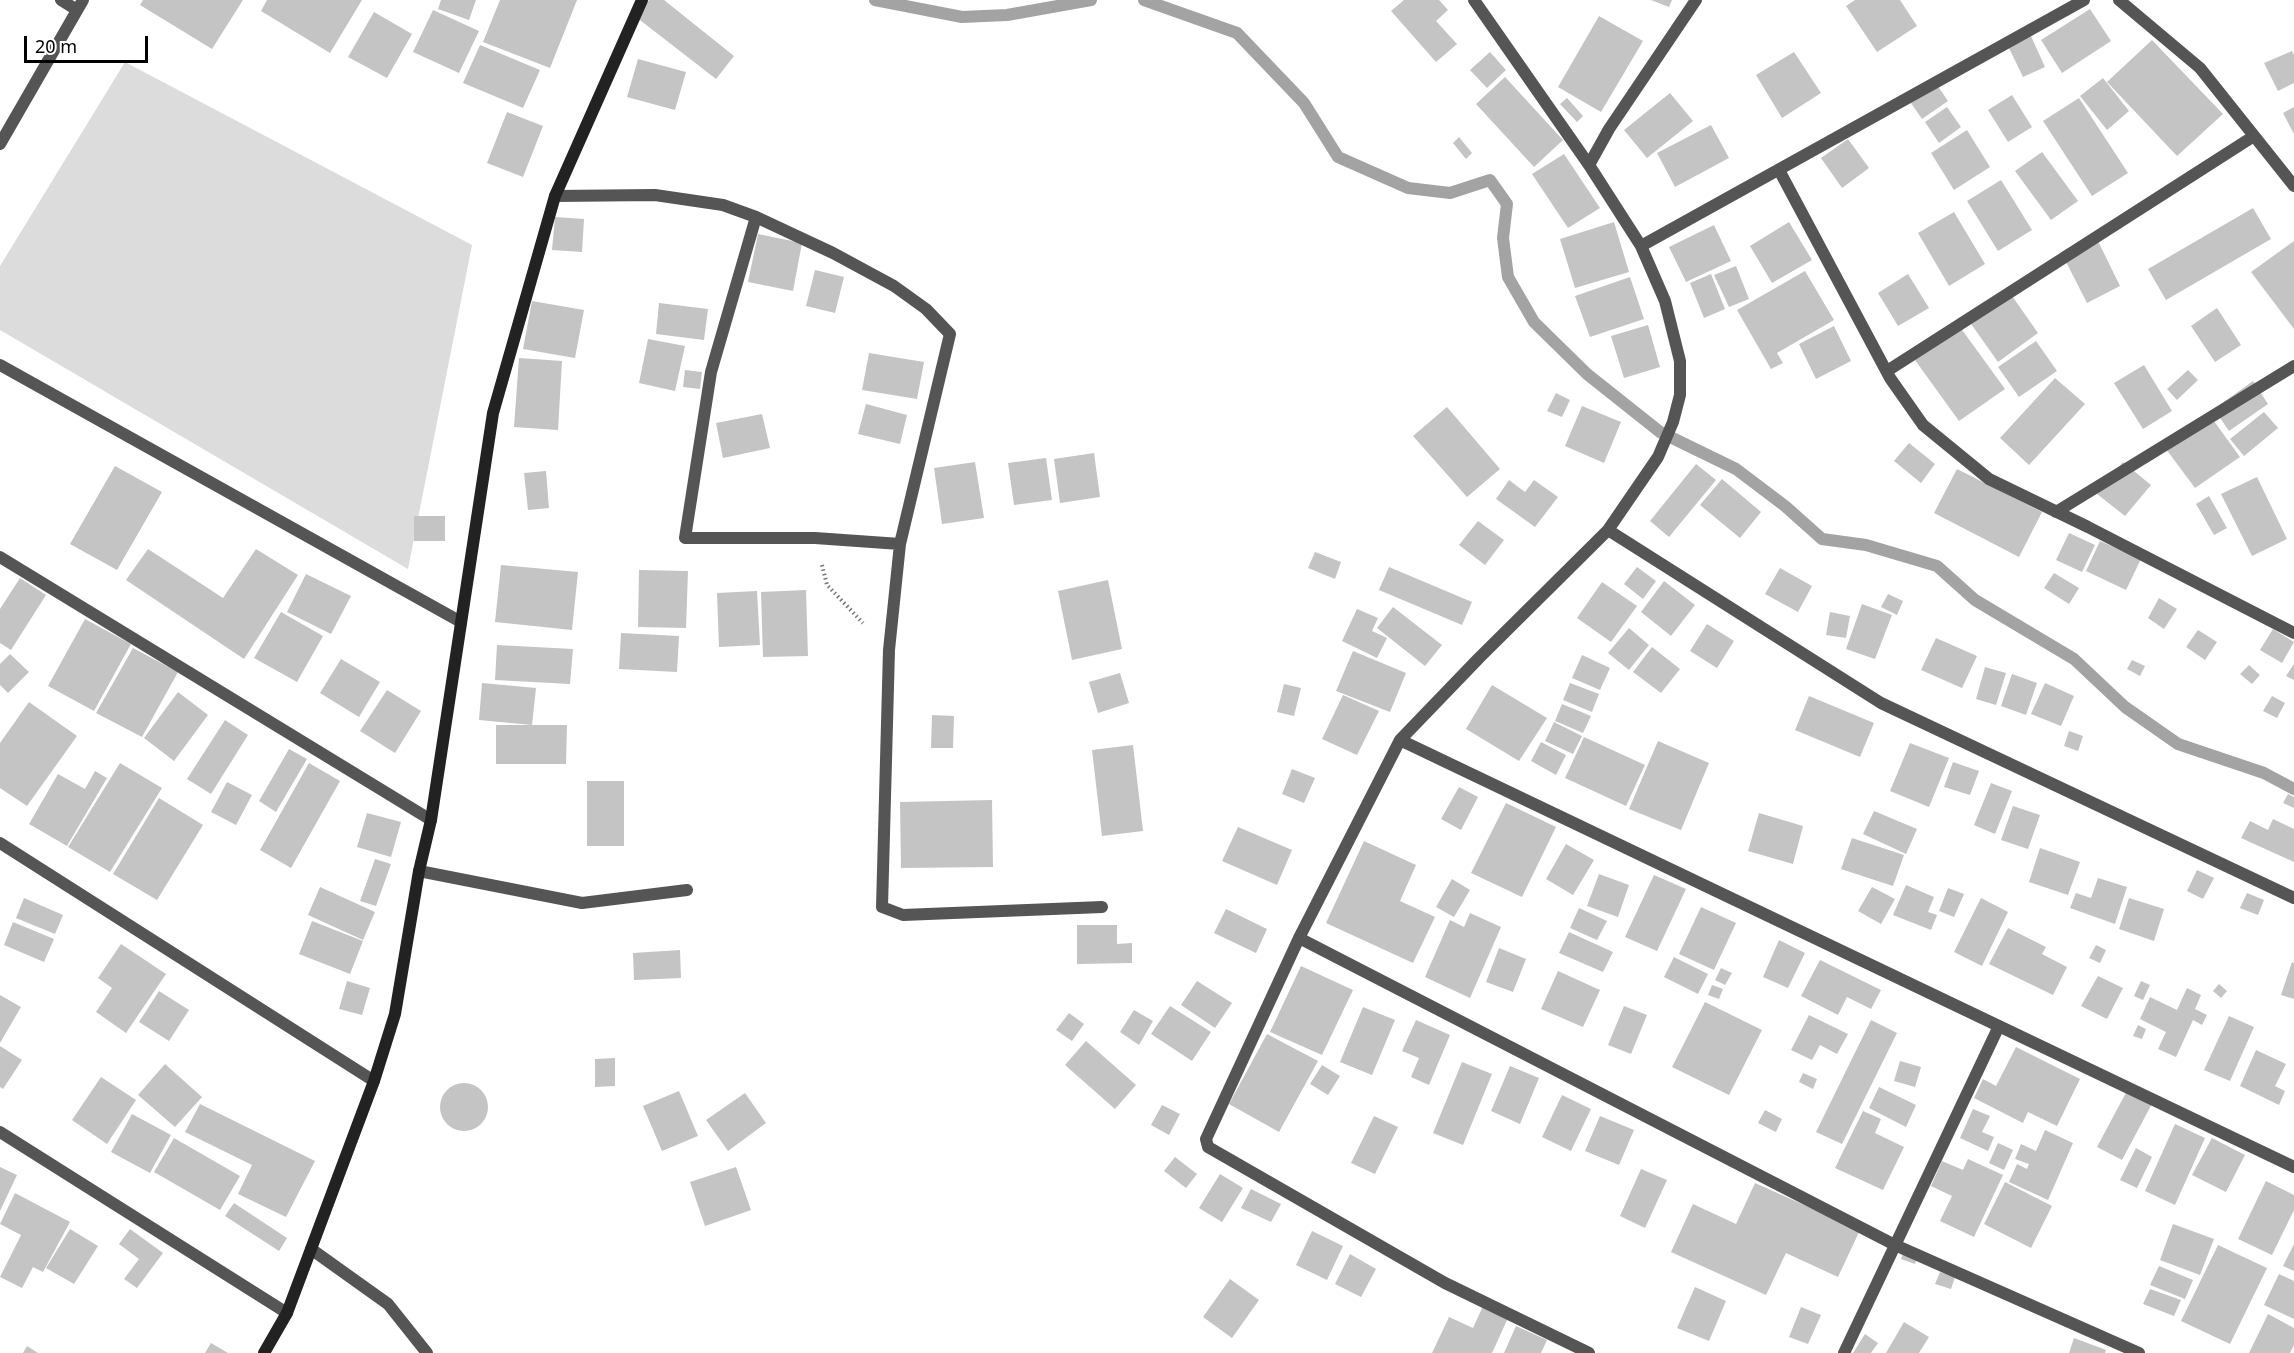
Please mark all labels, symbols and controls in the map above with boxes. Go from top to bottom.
scale bar [27,24,152,62]
text: 20 m [35,34,77,58]

